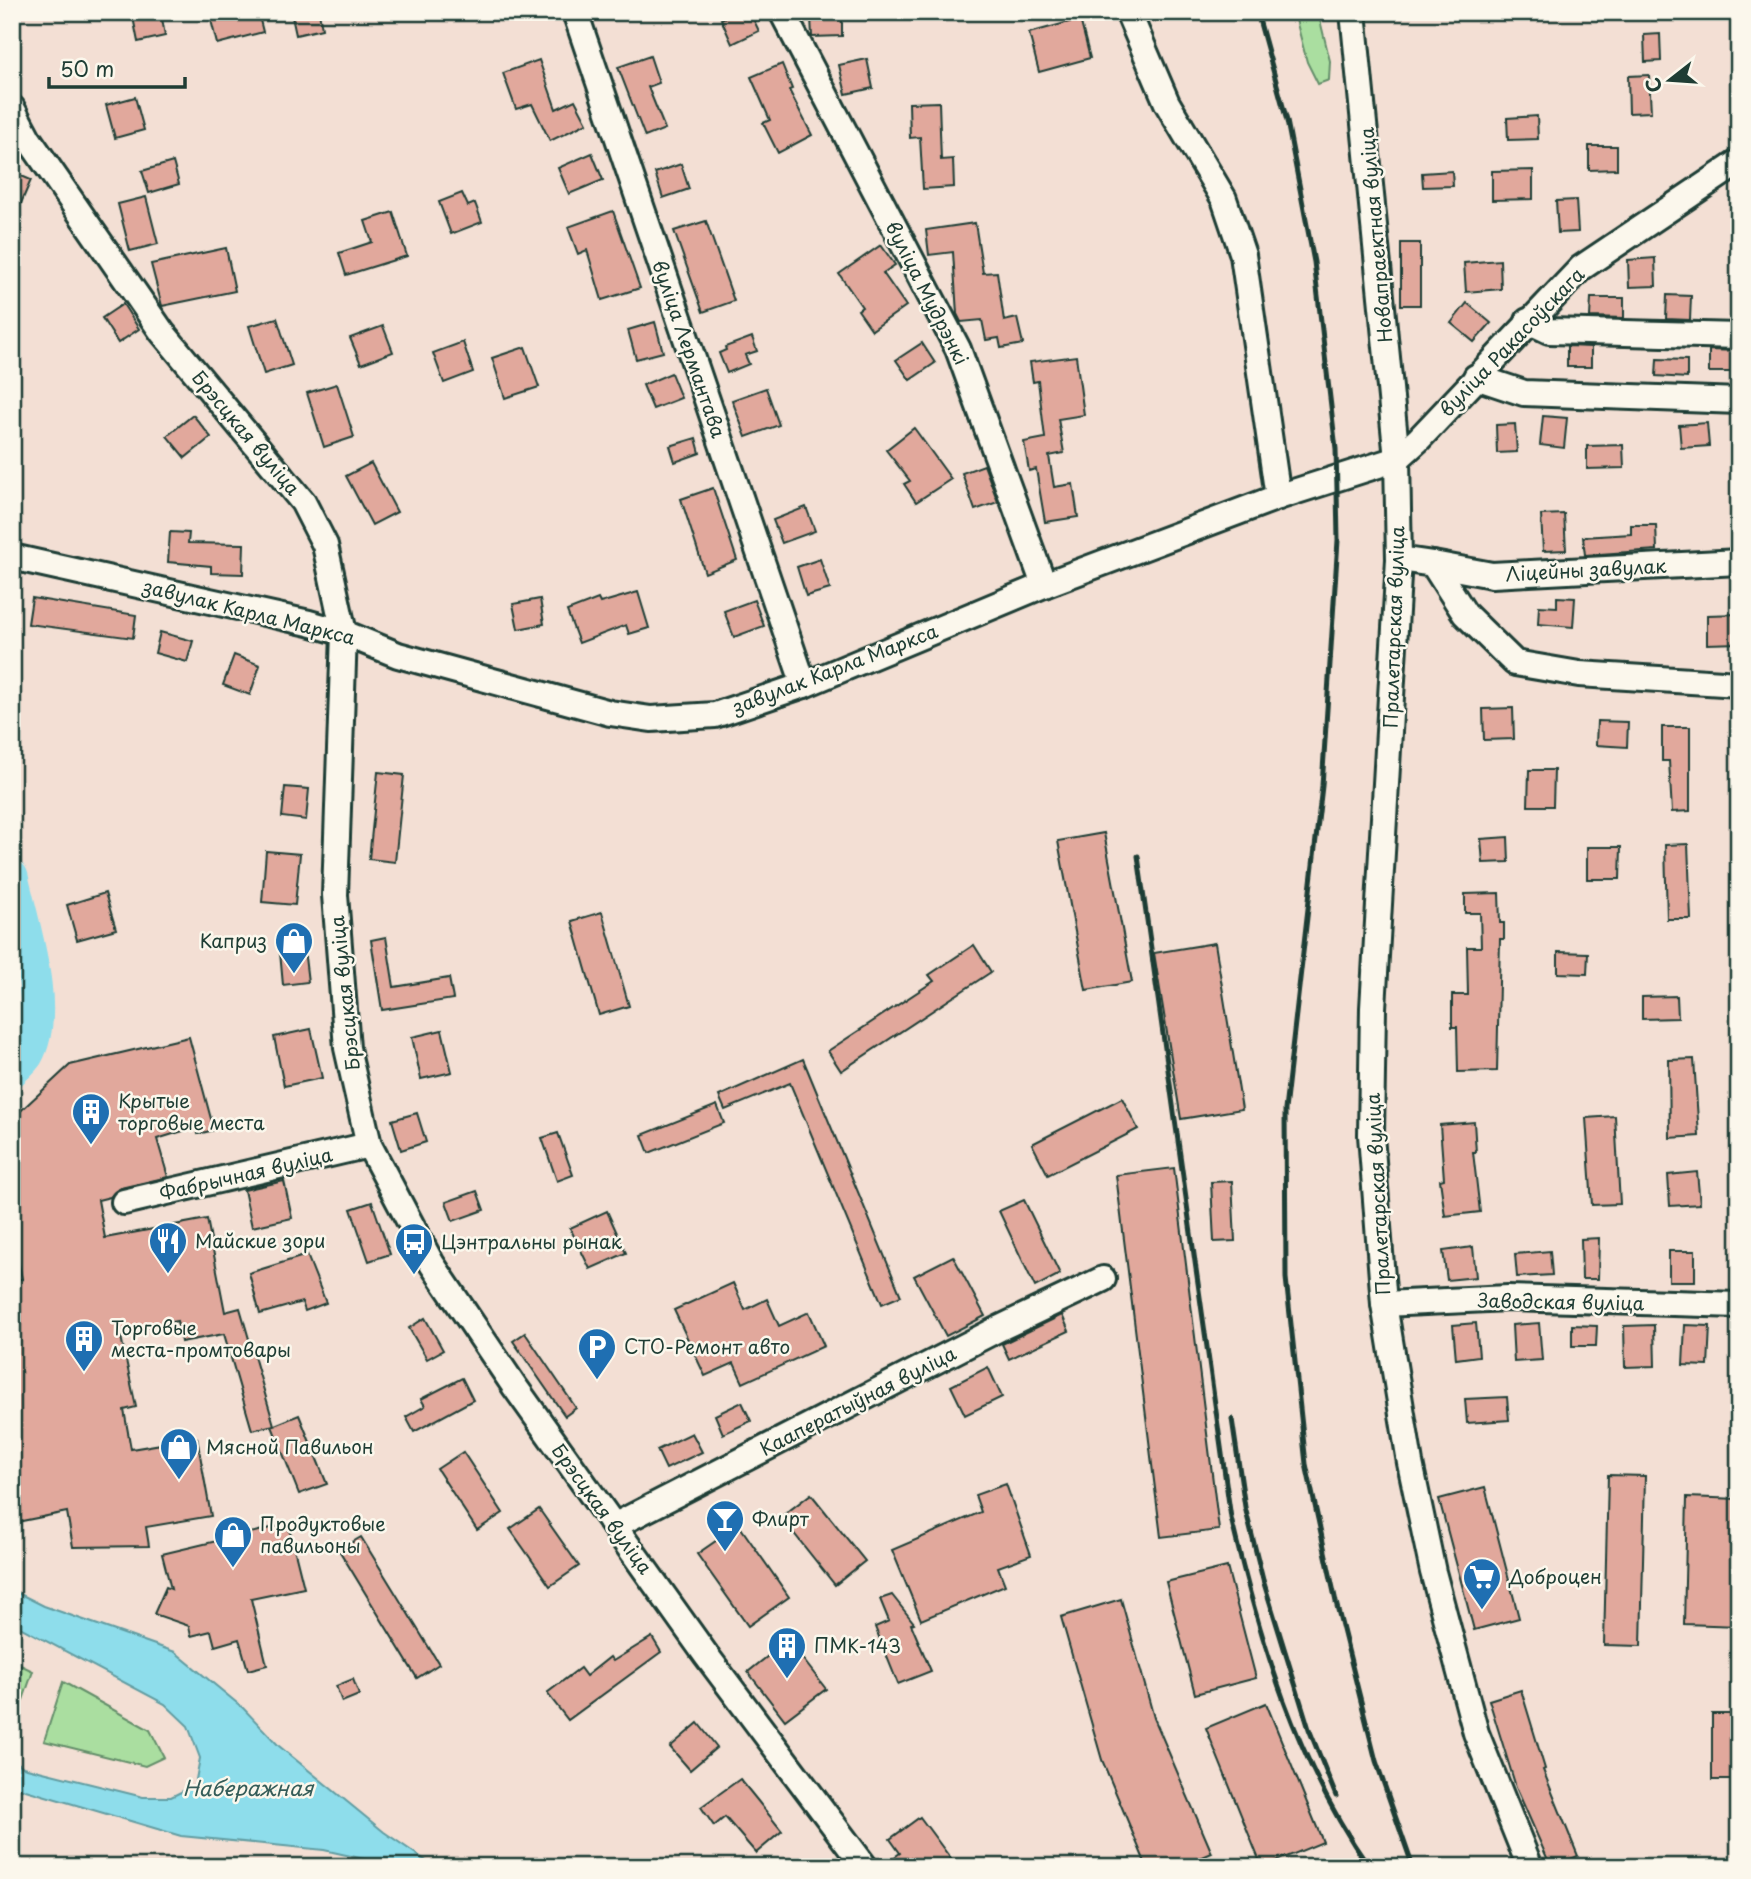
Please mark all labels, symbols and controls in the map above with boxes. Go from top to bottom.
scale bar [49,46,186,90]
north arrow [1636,46,1706,116]
text: 50 m [60,52,114,84]
text: С [1637,74,1668,96]
street label: Новапраектная вуліца [1352,126,1398,344]
street label: вуліца Мудрэнкі [880,216,976,369]
street label: вуліца Лермантава [646,256,734,441]
street label: вуліца Ракасоўскага [1432,260,1590,422]
street label: Брэсцкая вуліца [186,364,308,501]
street label: Пралетарская вуліца [1375,525,1411,729]
street label: Ліцейны завулак [1505,551,1668,587]
street label: завулак Карла Маркса [139,571,358,651]
street label: завулак Карла Маркса [727,616,941,721]
street label: Брэсцкая вуліца [322,914,366,1072]
shop icon: Каприз [273,920,315,975]
place label: Каприз [200,926,267,954]
place label: Крытые торговые места [118,1086,265,1136]
building icon: Крытые торговые места [70,1091,112,1146]
street label: Пралетарская вуліца [1358,1092,1396,1296]
street label: Фабрычная вуліца [157,1139,335,1207]
restaurant icon: Майские зори [147,1220,189,1275]
bus stop icon: Цэнтральны рынак [393,1221,435,1276]
place label: Майские зори [195,1226,326,1254]
place label: Цэнтральны рынак [441,1227,623,1255]
street label: Заводская вуліца [1477,1286,1645,1316]
place label: Торговые места-промтовары [111,1313,291,1363]
building icon: Торговые места-промтовары [63,1318,105,1373]
parking icon: СТО-Ремонт авто [576,1326,618,1381]
place label: СТО-Ремонт авто [624,1332,790,1360]
street label: Кааператыўная вуліца [755,1338,961,1462]
shop icon: Мясной Павильон [158,1426,200,1481]
place label: Мясной Павильон [206,1432,374,1460]
street label: Брэсцкая вуліца [546,1437,660,1580]
bar icon: Флирт [704,1498,746,1553]
place label: Флирт [752,1504,810,1532]
place label: Продуктовые павильоны [260,1509,386,1559]
shop icon: Продуктовые павильоны [212,1514,254,1569]
supermarket icon: Доброцен [1461,1556,1503,1611]
place label: Доброцен [1508,1562,1602,1590]
building icon: ПМК-143 [766,1625,808,1680]
place label: ПМК-143 [814,1631,901,1659]
water label: Наберажная [183,1771,315,1803]

